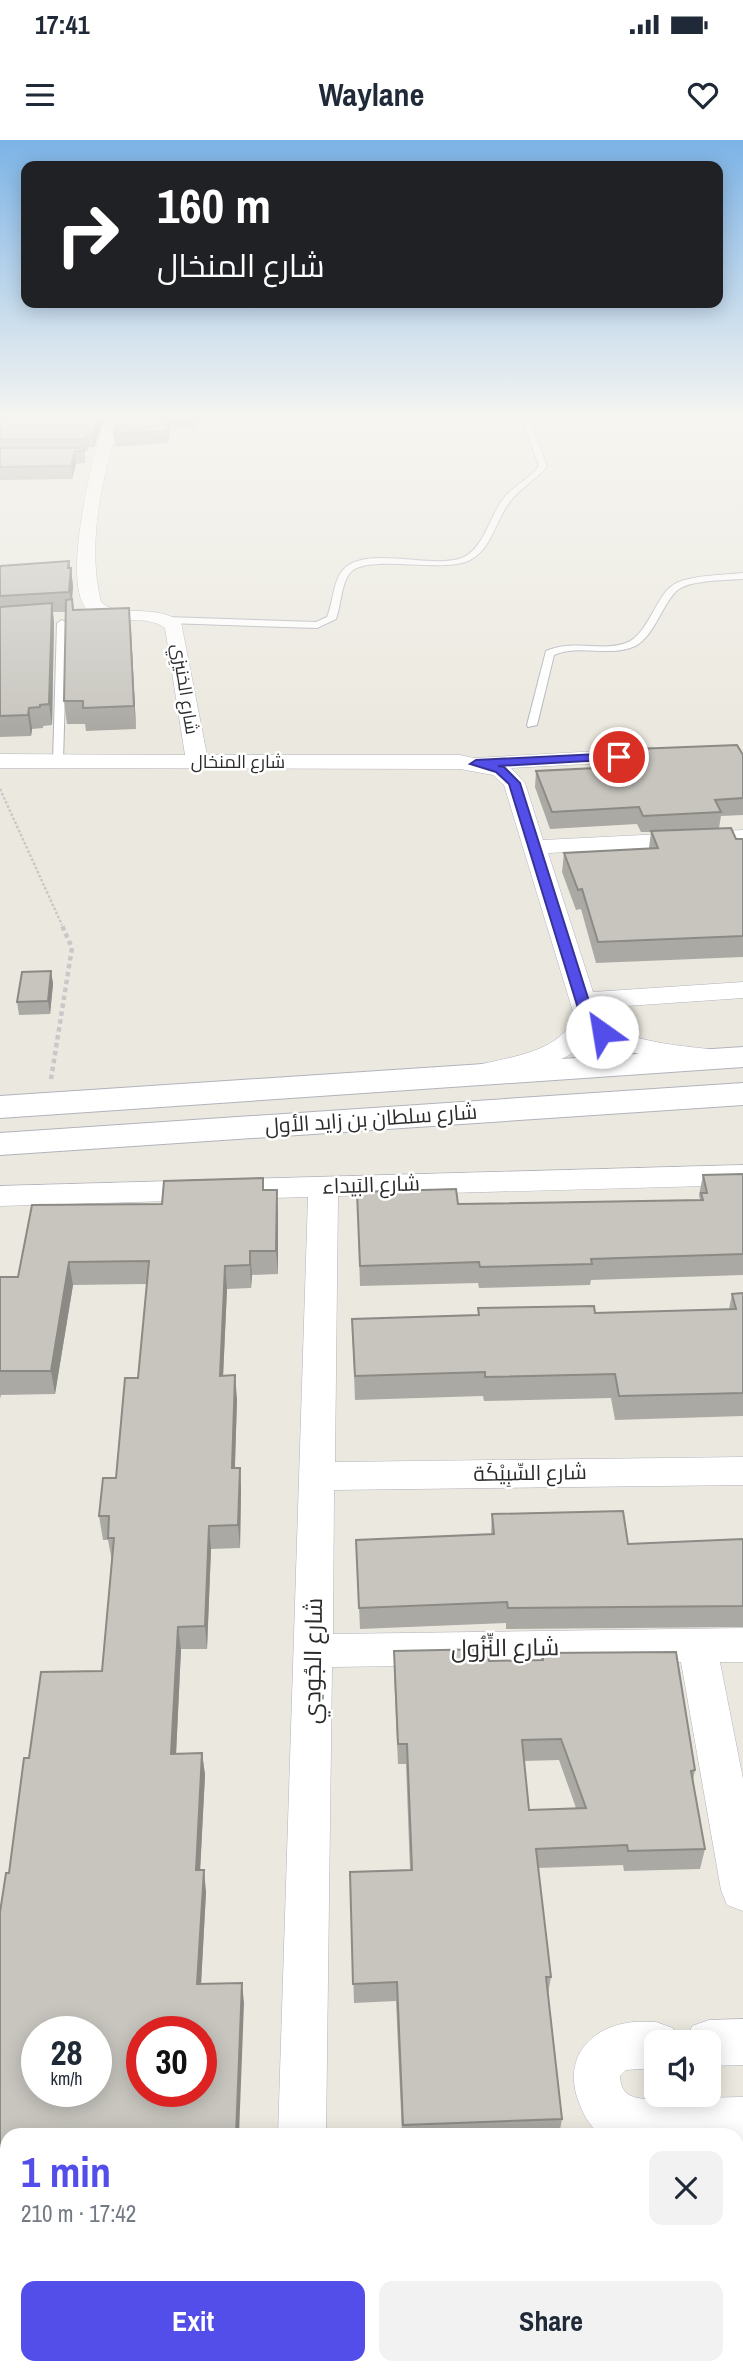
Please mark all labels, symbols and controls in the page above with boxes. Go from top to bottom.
text: 17:41 [35,7,90,42]
text: Waylane [319,73,424,116]
icon: menu [21,76,59,114]
icon: heart [684,76,722,114]
text: 160 m [157,172,271,238]
icon: right [42,189,133,280]
text: شارع المنخال [157,244,325,287]
street label: شارع الخنيزِي [164,642,205,736]
pin [589,727,649,787]
icon: arrive [600,738,638,776]
street label: شارع المنخال [191,749,285,774]
position arrow [565,995,639,1069]
street label: شارع سلطان بن زايد الأول [264,1097,478,1140]
street label: شارع البَيداء [322,1168,420,1201]
street label: شارع السِّبِيْكَة [473,1457,587,1488]
street label: شارع الجُودِي [295,1597,332,1725]
street label: شارع النِّزُول [451,1630,559,1665]
speed limit sign: 30 [126,2016,217,2107]
text: 28 [51,2029,82,2076]
map controls [644,2030,721,2107]
button: sound [644,2030,721,2107]
text: km/h [51,2066,83,2091]
text: 1 min [21,2144,111,2200]
button: close [649,2151,723,2225]
text: 210 m · 17:42 [21,2198,136,2229]
button: Exit [21,2281,365,2361]
button: Share [379,2281,723,2361]

